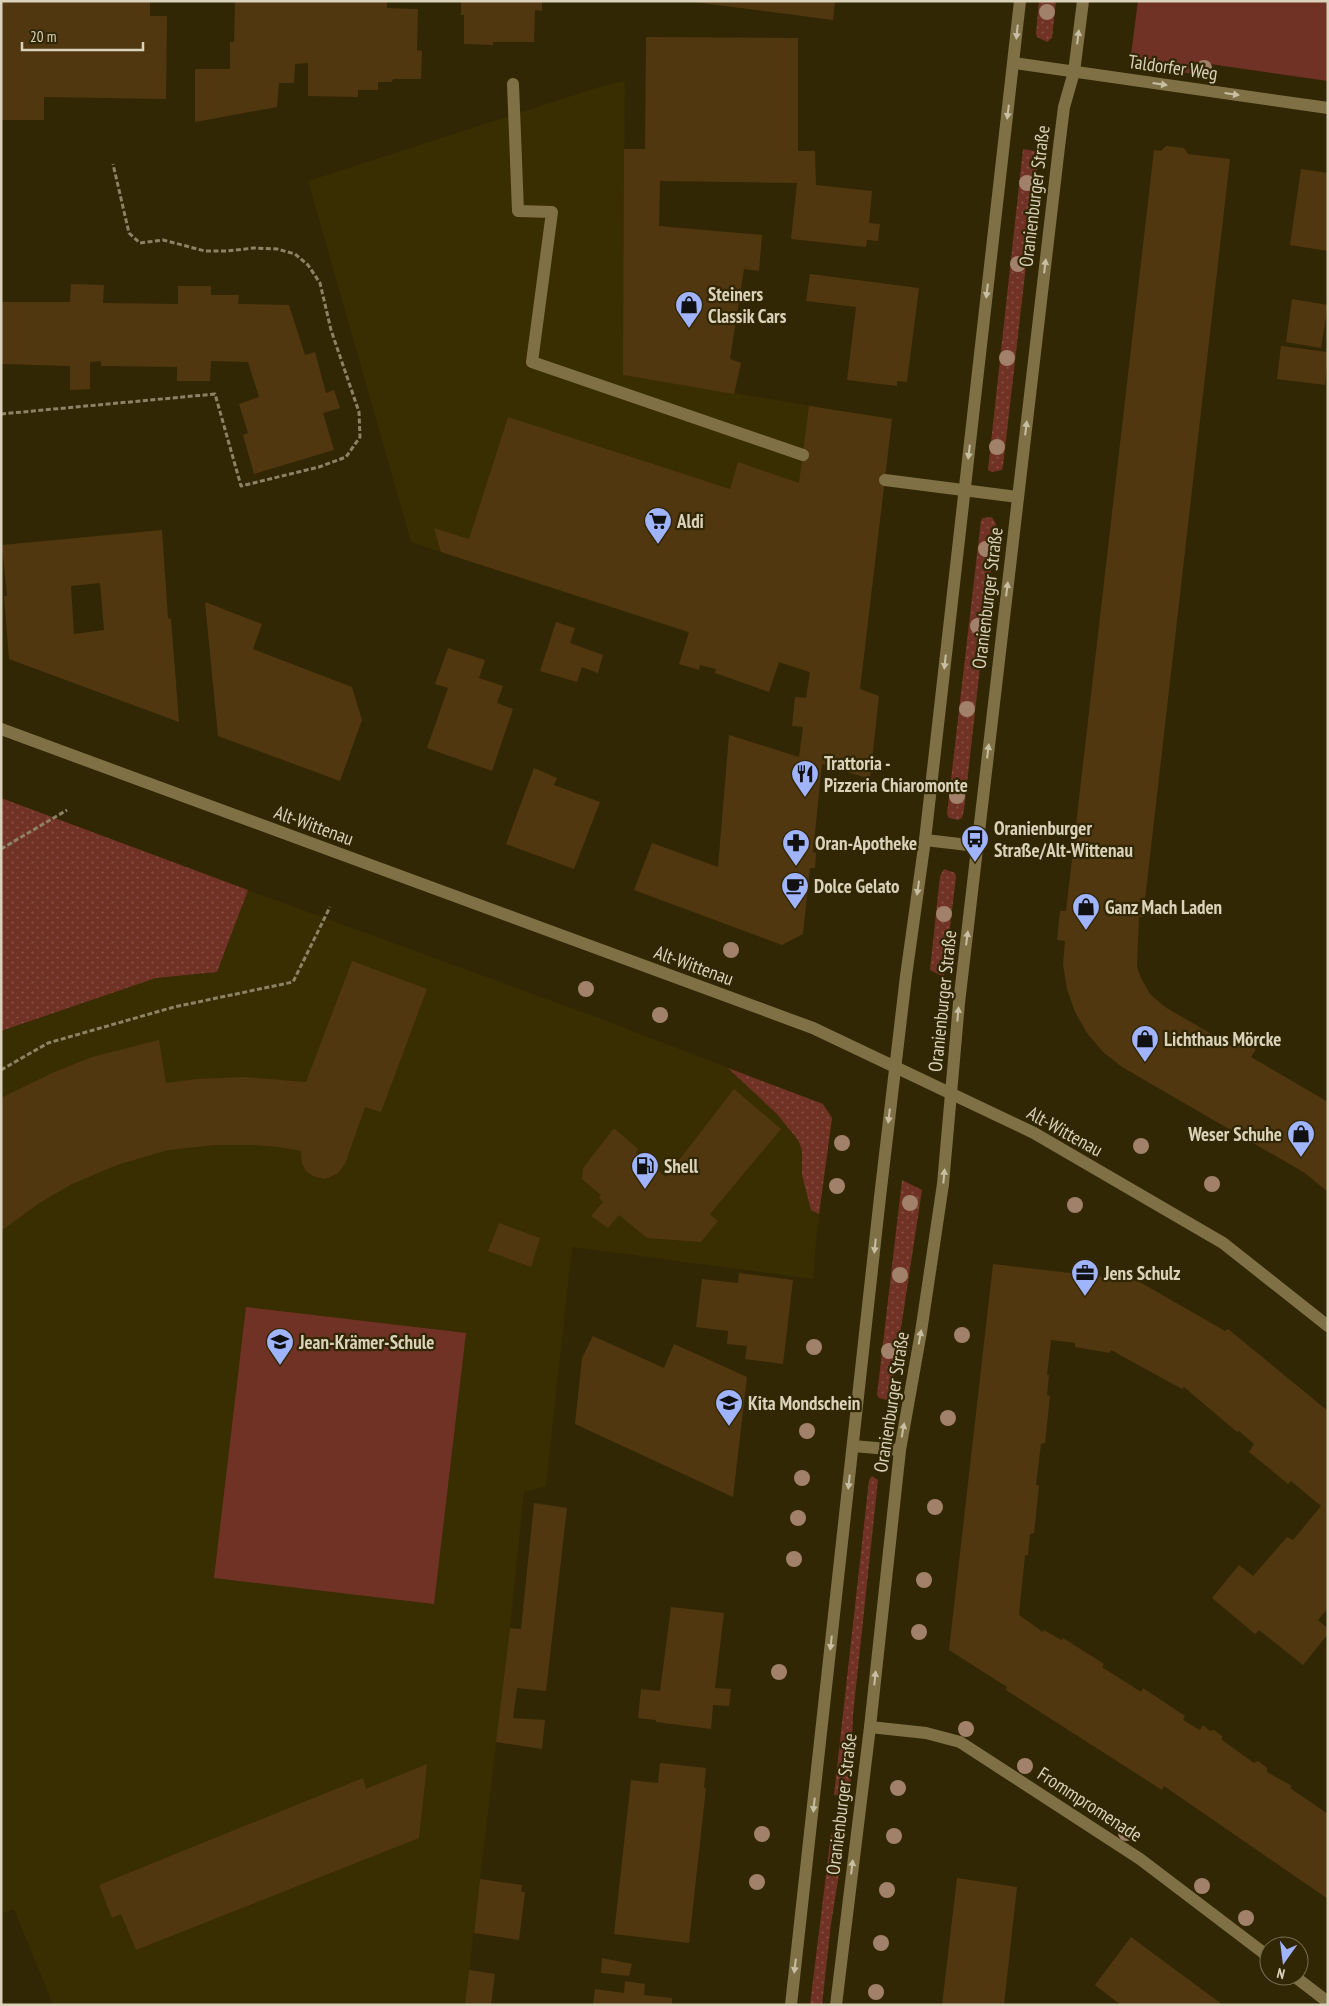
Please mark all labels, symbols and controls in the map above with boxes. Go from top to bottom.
scale bar [22,20,144,52]
one-way arrow [1013,25,1021,41]
text: 20 m [30,27,56,46]
one-way arrow [1074,28,1082,44]
street label: Taldorfer Weg [1127,49,1219,85]
one-way arrow [1152,80,1168,88]
one-way arrow [1224,91,1240,99]
one-way arrow [1004,104,1012,120]
street label: Oranienburger Straße [1013,124,1055,268]
one-way arrow [1041,258,1049,274]
place label: Steiners Classik Cars [708,282,787,328]
one-way arrow [983,283,991,299]
shop icon: Steiners Classik Cars [674,290,704,329]
one-way arrow [1022,420,1030,436]
one-way arrow [965,444,973,460]
supermarket icon: Aldi [643,506,673,545]
place label: Aldi [676,509,704,533]
street label: Oranienburger Straße [966,526,1008,670]
one-way arrow [1003,581,1011,597]
one-way arrow [941,654,949,670]
one-way arrow [984,742,992,758]
place label: Trattoria - Pizzeria Chiaromonte [824,751,968,797]
restaurant icon: Trattoria - Pizzeria Chiaromonte [790,759,820,798]
street label: Alt-Wittenau [271,800,357,850]
place label: Oranienburger Straße/Alt-Wittenau [994,816,1133,862]
bus stop icon: Oranienburger Straße/Alt-Wittenau [960,824,990,863]
pharmacy icon: Oran-Apotheke [781,828,811,867]
place label: Oran-Apotheke [815,831,917,855]
cafe icon: Dolce Gelato [780,871,810,910]
place label: Dolce Gelato [814,874,900,898]
one-way arrow [914,881,922,897]
shop icon: Ganz Mach Laden [1071,892,1101,931]
place label: Ganz Mach Laden [1105,895,1222,919]
street label: Oranienburger Straße [923,929,961,1073]
one-way arrow [963,930,971,946]
street label: Alt-Wittenau [651,940,737,990]
one-way arrow [954,1006,962,1022]
shop icon: Lichthaus Mörcke [1130,1024,1160,1063]
place label: Lichthaus Mörcke [1164,1027,1282,1051]
street label: Alt-Wittenau [1023,1100,1107,1162]
one-way arrow [885,1108,893,1124]
shop icon: Weser Schuhe [1286,1119,1316,1158]
place label: Weser Schuhe [1187,1122,1282,1146]
fuel station icon: Shell [630,1151,660,1190]
place label: Shell [664,1154,699,1178]
one-way arrow [940,1168,948,1184]
one-way arrow [871,1238,879,1254]
office icon: Jens Schulz [1070,1258,1100,1297]
place label: Jens Schulz [1103,1261,1181,1285]
school or university icon: Jean-Krämer-Schule [265,1327,295,1366]
one-way arrow [917,1328,925,1344]
place label: Jean-Krämer-Schule [298,1330,434,1354]
street label: Oranienburger Straße [868,1330,914,1474]
school or university icon: Kita Mondschein [714,1388,744,1427]
place label: Kita Mondschein [748,1391,860,1415]
one-way arrow [900,1422,908,1438]
one-way arrow [845,1474,853,1490]
one-way arrow [827,1635,835,1651]
one-way arrow [871,1670,879,1686]
street label: Oranienburger Straße [820,1732,862,1876]
street label: Frommpromenade [1033,1761,1147,1847]
one-way arrow [810,1797,818,1813]
one-way arrow [848,1858,856,1874]
north arrow [1259,1936,1309,1986]
one-way arrow [791,1958,799,1974]
text: N [1275,1964,1287,1983]

